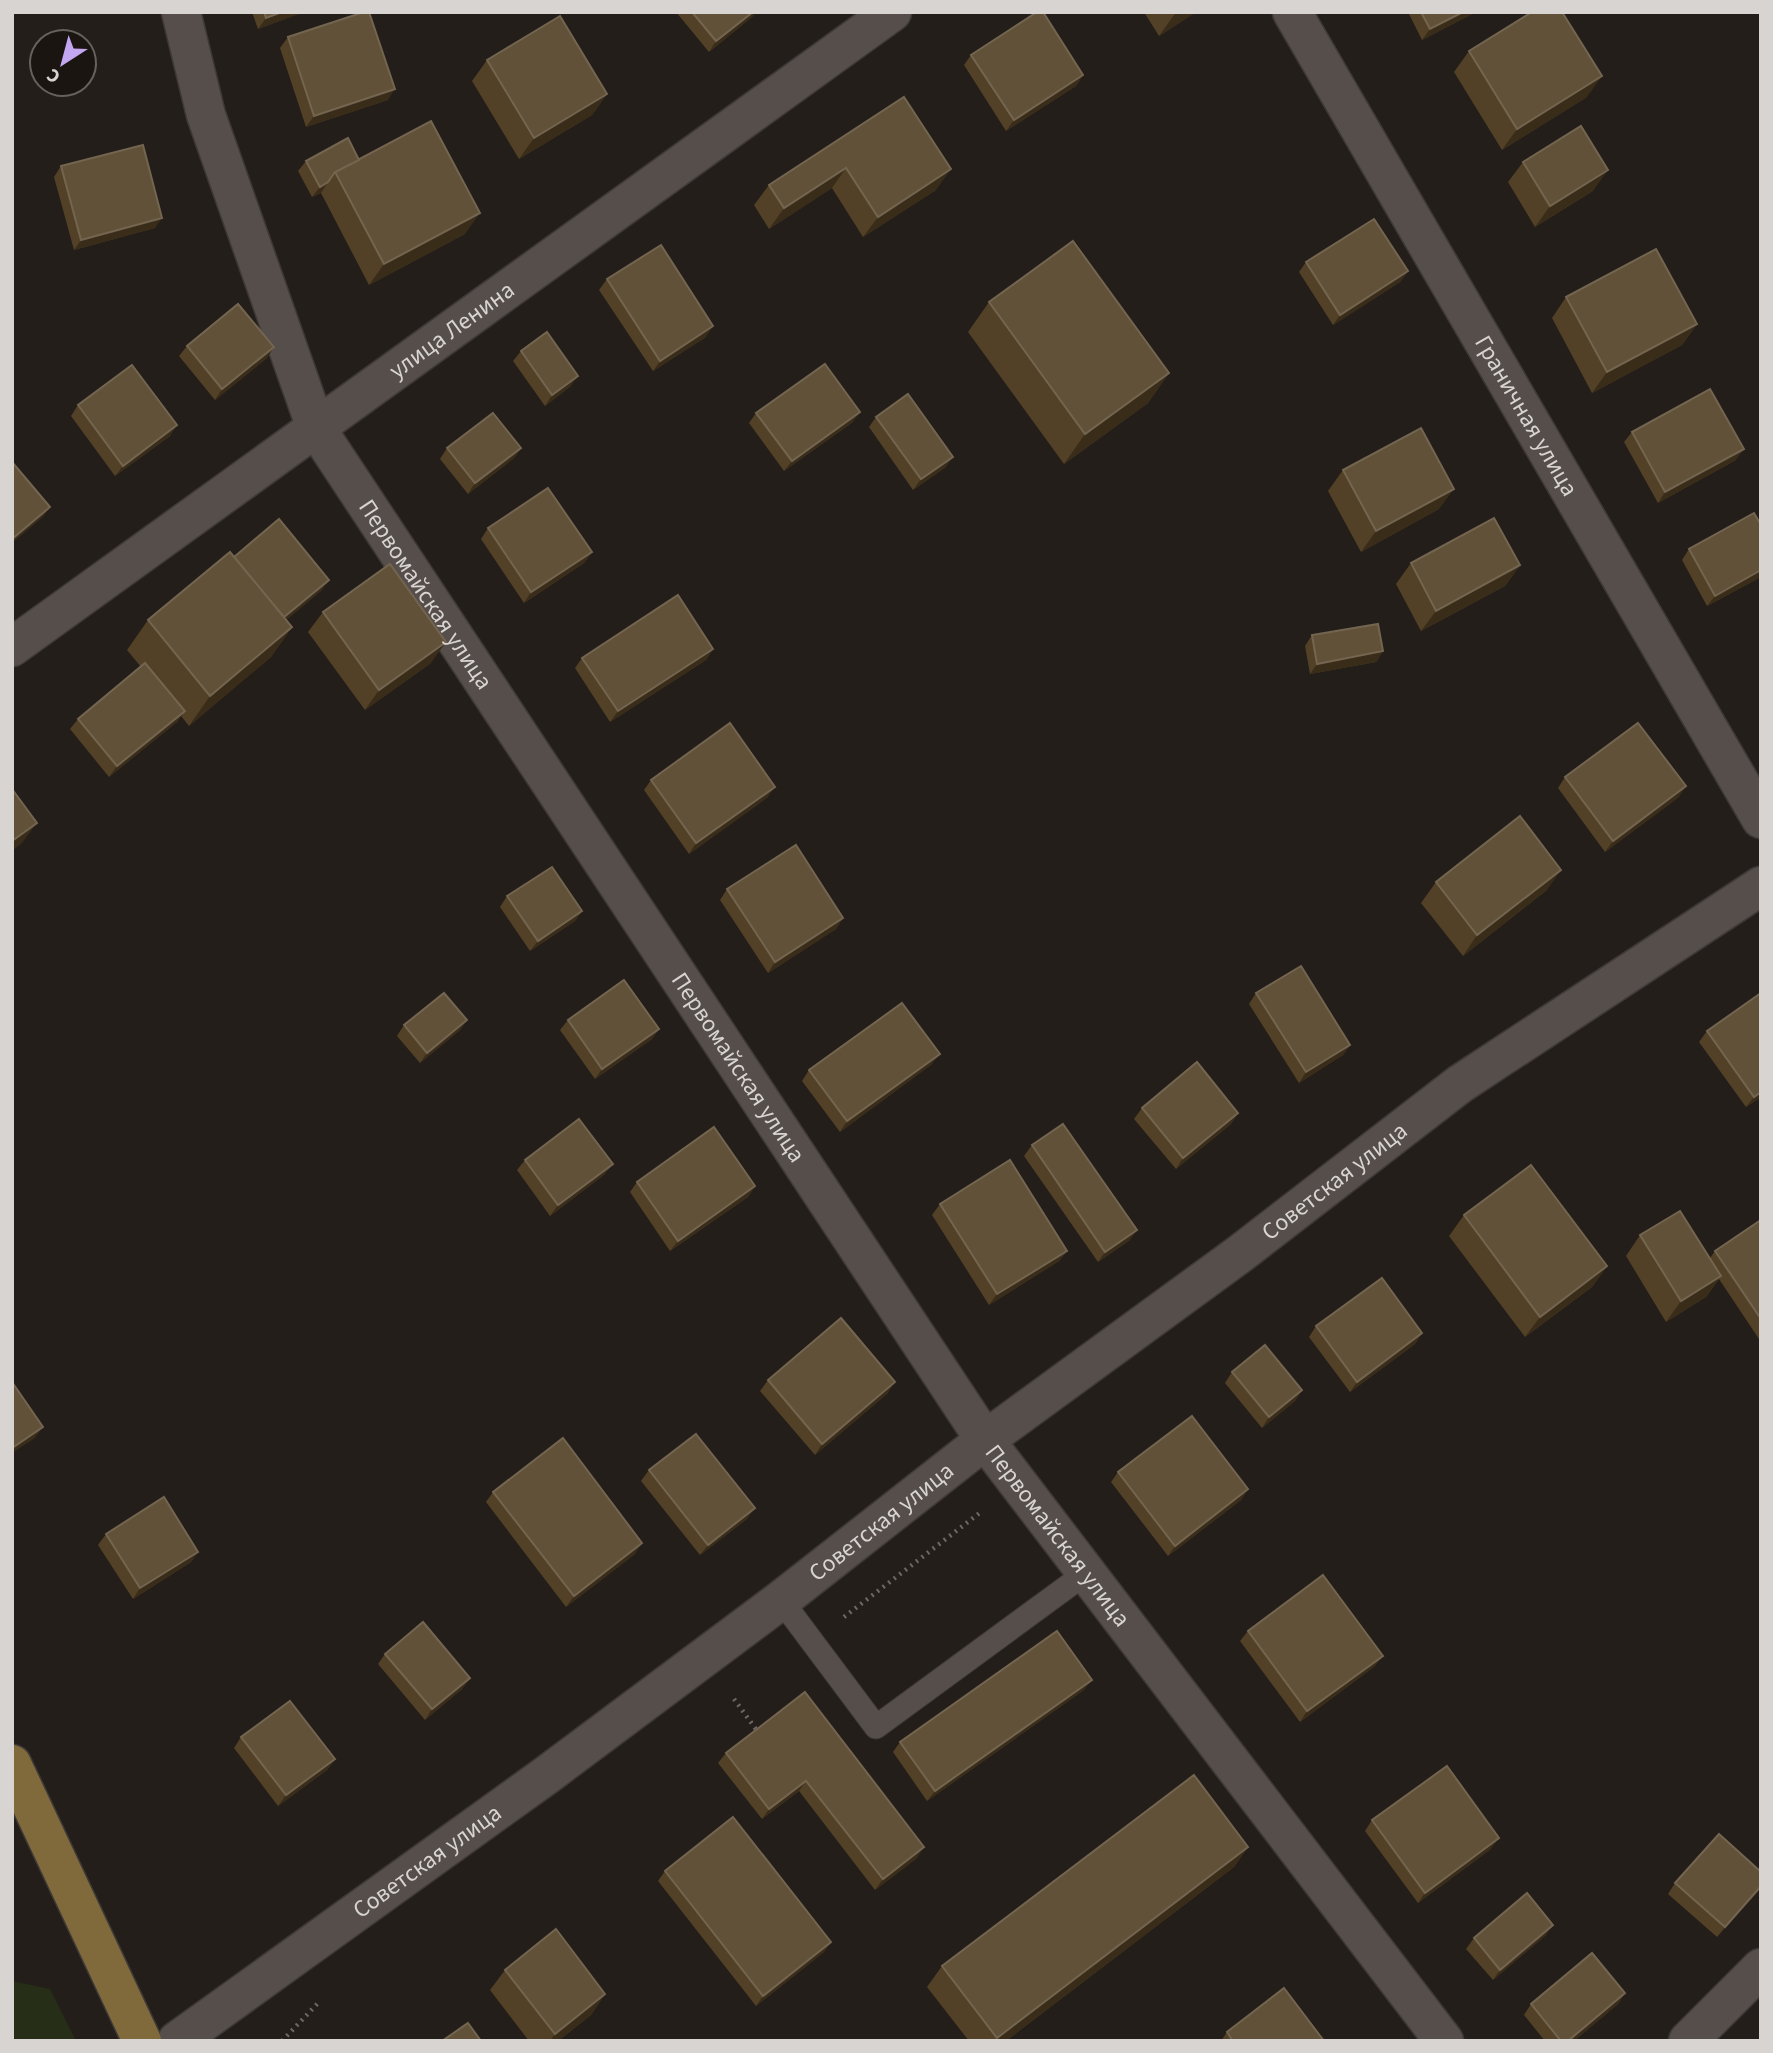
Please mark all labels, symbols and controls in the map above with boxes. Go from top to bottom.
north arrow [28,28,98,98]
text: С [41,61,66,90]
street label: улица Ленина [381,273,522,387]
street label: Граничная улица [1466,329,1587,503]
street label: Первомайская улица [350,492,502,696]
street label: Первомайская улица [663,965,814,1169]
street label: Советская улица [1254,1113,1415,1249]
street label: Первомайская улица [977,1437,1139,1634]
street label: Советская улица [801,1453,961,1590]
street label: Советская улица [345,1795,509,1927]

